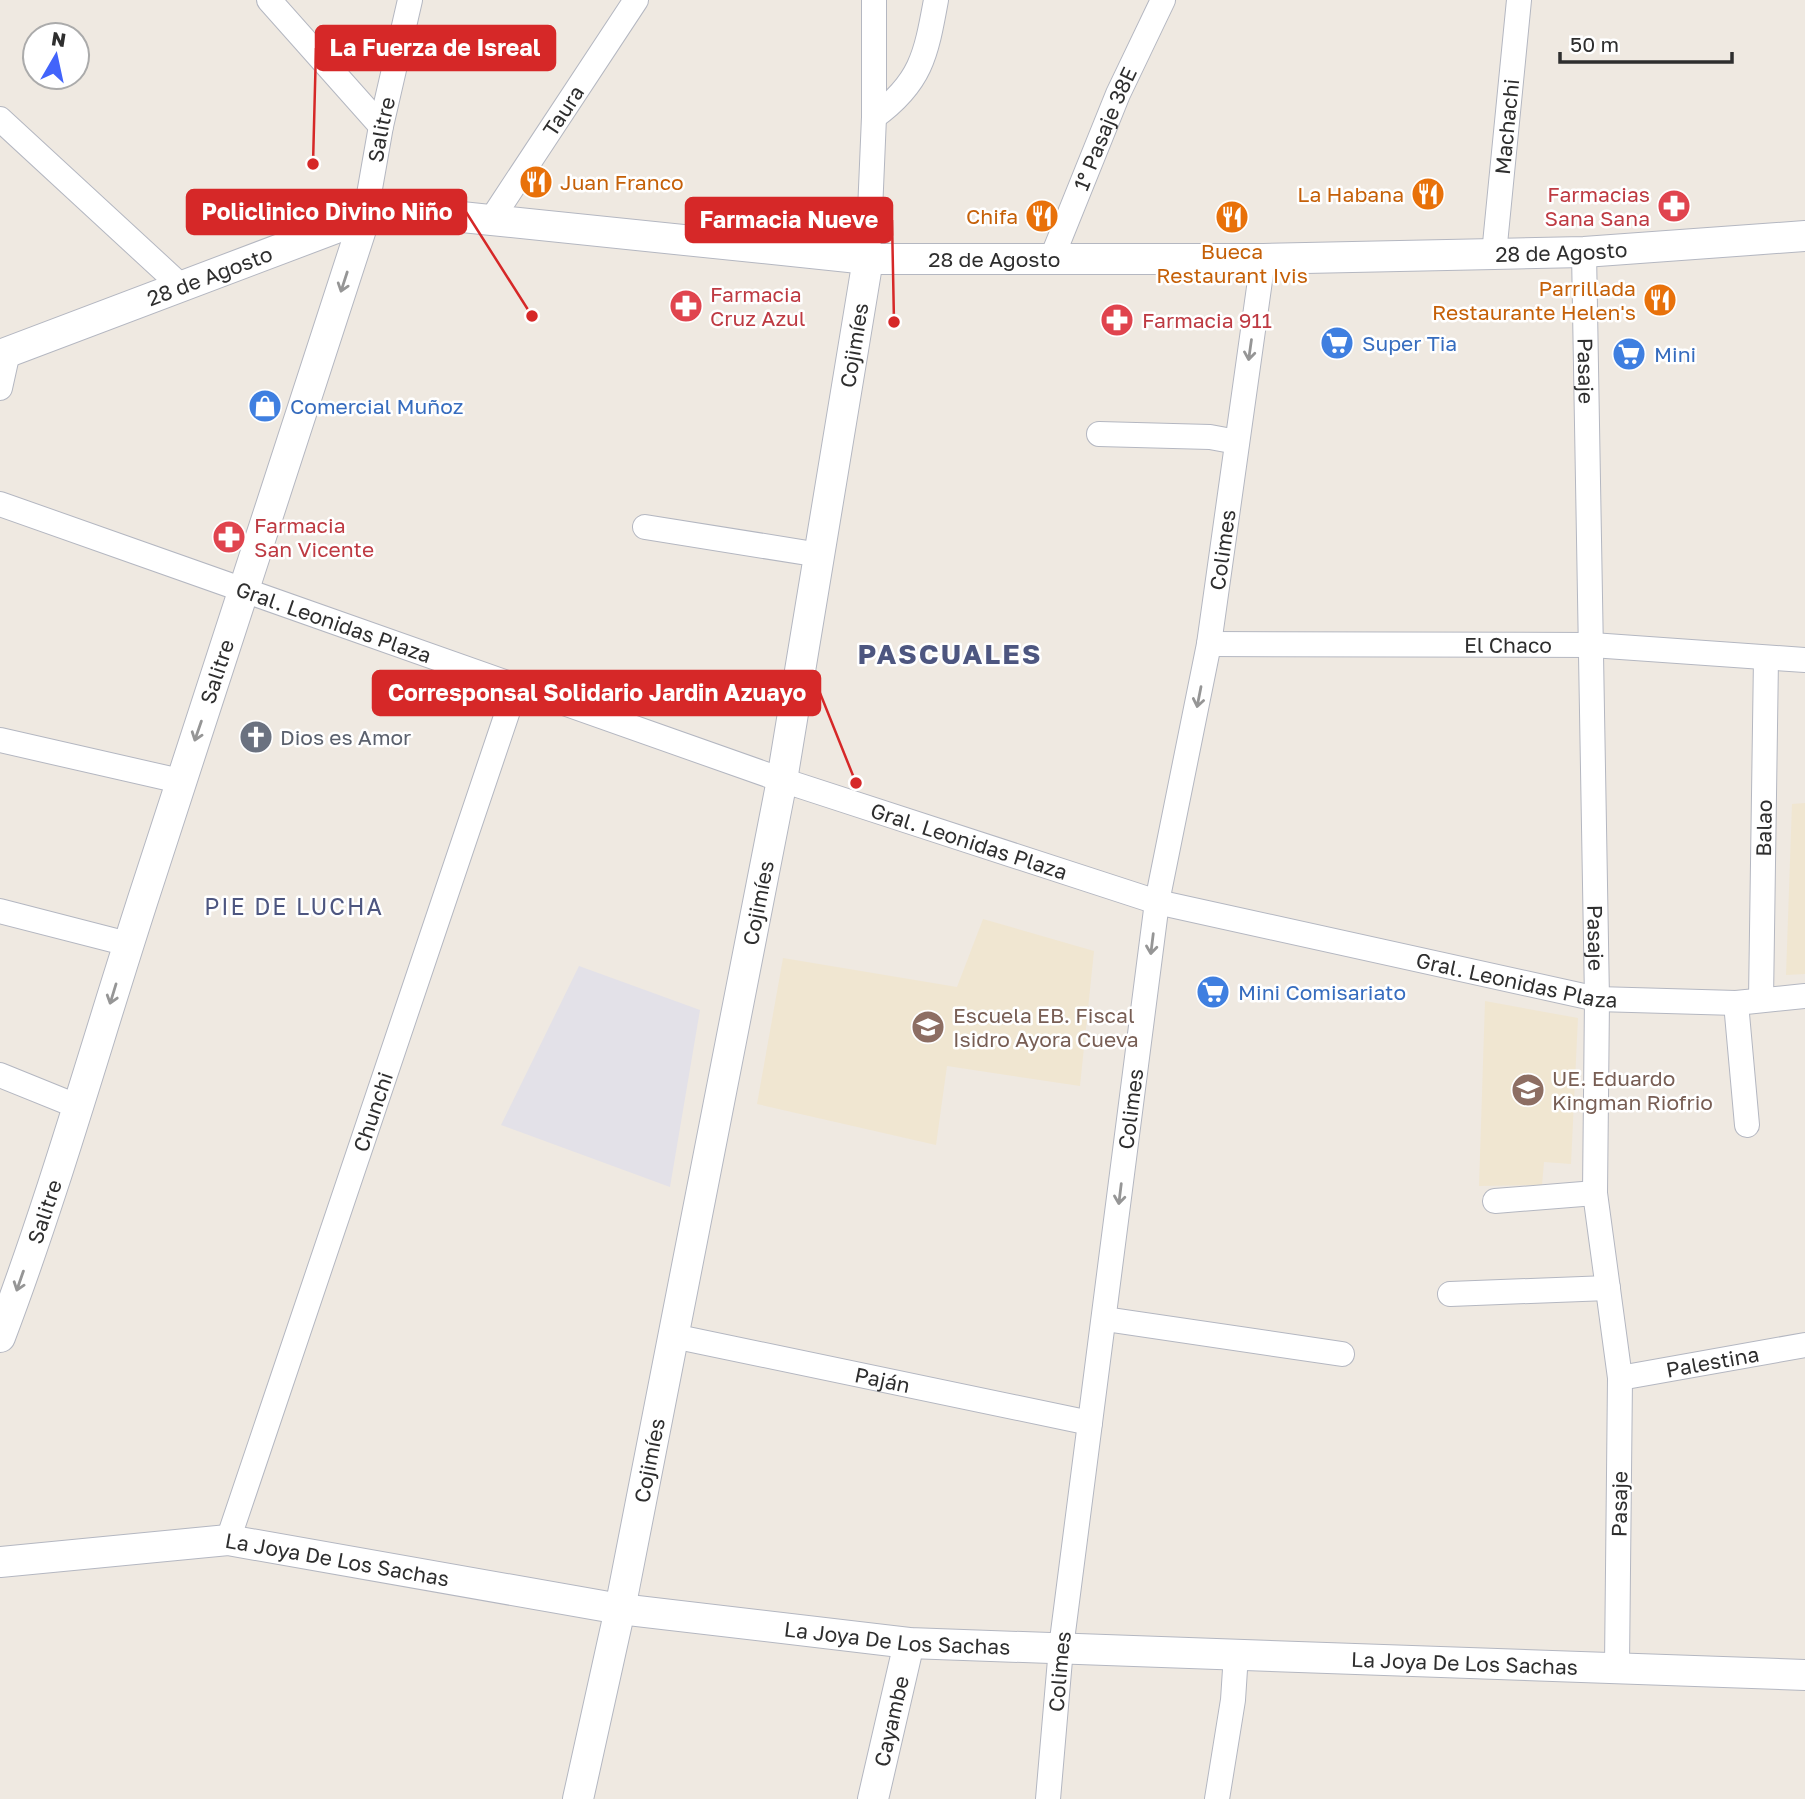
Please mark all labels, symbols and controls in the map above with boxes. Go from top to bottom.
north arrow [21,21,91,91]
scale bar [1560,21,1731,65]
text: N [50,26,68,51]
callout: La Fuerza de Isreal [316,26,555,70]
text: 50 m [1570,31,1619,57]
text: La Fuerza de Isreal [330,33,541,61]
street label: 1° Pasaje 38E [1068,63,1142,194]
street label: Machachi [1489,77,1524,176]
street label: Taura [537,80,589,141]
street label: Salitre [362,94,400,164]
restaurant icon: Juan Franco [517,163,555,201]
place label: Juan Franco [560,169,684,195]
restaurant icon: La Habana [1409,175,1447,213]
place label: La Habana [1297,181,1404,207]
place label: Farmacias Sana Sana [1545,181,1650,231]
pharmacy icon: Farmacias Sana Sana [1655,187,1693,225]
callout: Policlinico Divino Niño [187,190,466,234]
text: Policlinico Divino Niño [201,197,453,225]
restaurant icon: Chifa [1023,197,1061,235]
callout: Farmacia Nueve [686,198,892,242]
restaurant icon: Bueca Restaurant Ivis [1213,198,1251,236]
place label: Chifa [966,203,1018,229]
text: Farmacia Nueve [700,205,878,233]
street label: 28 de Agosto [1495,236,1628,267]
place label: Bueca Restaurant Ivis [1156,238,1308,288]
street label: 28 de Agosto [143,240,276,311]
street label: 28 de Agosto [928,246,1060,272]
one-way arrow [337,271,350,293]
place label: Parrillada Restaurante Helen's [1432,275,1636,325]
place label: Farmacia Cruz Azul [710,281,806,331]
restaurant icon: Parrillada Restaurante Helen's [1641,281,1679,319]
pharmacy icon: Farmacia Cruz Azul [667,287,705,325]
street label: Cojimíes [834,301,874,390]
pharmacy icon: Farmacia 911 [1098,301,1136,339]
place label: Farmacia 911 [1142,307,1272,333]
supermarket icon: Super Tia [1318,324,1356,362]
place label: Super Tia [1362,330,1457,356]
supermarket icon: Mini [1610,335,1648,373]
street label: Pasaje [1572,338,1600,404]
one-way arrow [1244,339,1257,361]
place label: Mini [1654,341,1696,367]
shop icon: Comercial Muñoz [246,387,284,425]
place label: Comercial Muñoz [290,393,464,419]
street label: Colimes [1204,508,1241,592]
place label: Farmacia San Vicente [254,512,374,562]
pharmacy icon: Farmacia San Vicente [210,518,248,556]
street label: Gral. Leonidas Plaza [233,575,435,668]
street label: El Chaco [1464,632,1552,658]
street label: Salitre [194,636,239,707]
district label: PASCUALES [858,637,1043,670]
callout: Corresponsal Solidario Jardin Azuayo [373,671,820,715]
text: Corresponsal Solidario Jardin Azuayo [388,678,807,706]
one-way arrow [1191,685,1205,708]
church icon: Dios es Amor [237,718,275,756]
one-way arrow [191,720,204,742]
place label: Dios es Amor [280,724,411,750]
street label: Gral. Leonidas Plaza [867,797,1071,885]
street label: Balao [1750,799,1777,857]
street label: Cojimíes [737,858,779,948]
district label: PIE DE LUCHA [204,892,384,920]
street label: Pasaje [1582,905,1610,971]
one-way arrow [1145,932,1158,955]
street label: Gral. Leonidas Plaza [1414,947,1618,1013]
supermarket icon: Mini Comisariato [1194,973,1232,1011]
place label: Mini Comisariato [1238,979,1406,1005]
one-way arrow [106,983,119,1005]
place label: Escuela EB. Fiscal Isidro Ayora Cueva [953,1002,1139,1052]
school or university icon: Escuela EB. Fiscal Isidro Ayora Cueva [909,1008,947,1046]
place label: UE. Eduardo Kingman Riofrio [1552,1065,1713,1115]
street label: Colimes [1112,1067,1148,1151]
street label: Chunchi [347,1068,398,1155]
school or university icon: UE. Eduardo Kingman Riofrio [1509,1071,1547,1109]
street label: Salitre [21,1176,67,1247]
one-way arrow [1114,1182,1127,1205]
one-way arrow [13,1269,25,1291]
street label: Palestina [1664,1340,1761,1383]
street label: Paján [852,1361,912,1398]
street label: Cojimíes [628,1416,670,1505]
street label: Pasaje [1605,1471,1633,1537]
street label: La Joya De Los Sachas [223,1527,451,1592]
street label: La Joya De Los Sachas [783,1615,1011,1660]
street label: Colimes [1043,1629,1076,1713]
street label: La Joya De Los Sachas [1351,1646,1578,1680]
street label: Cayambe [868,1673,914,1769]

